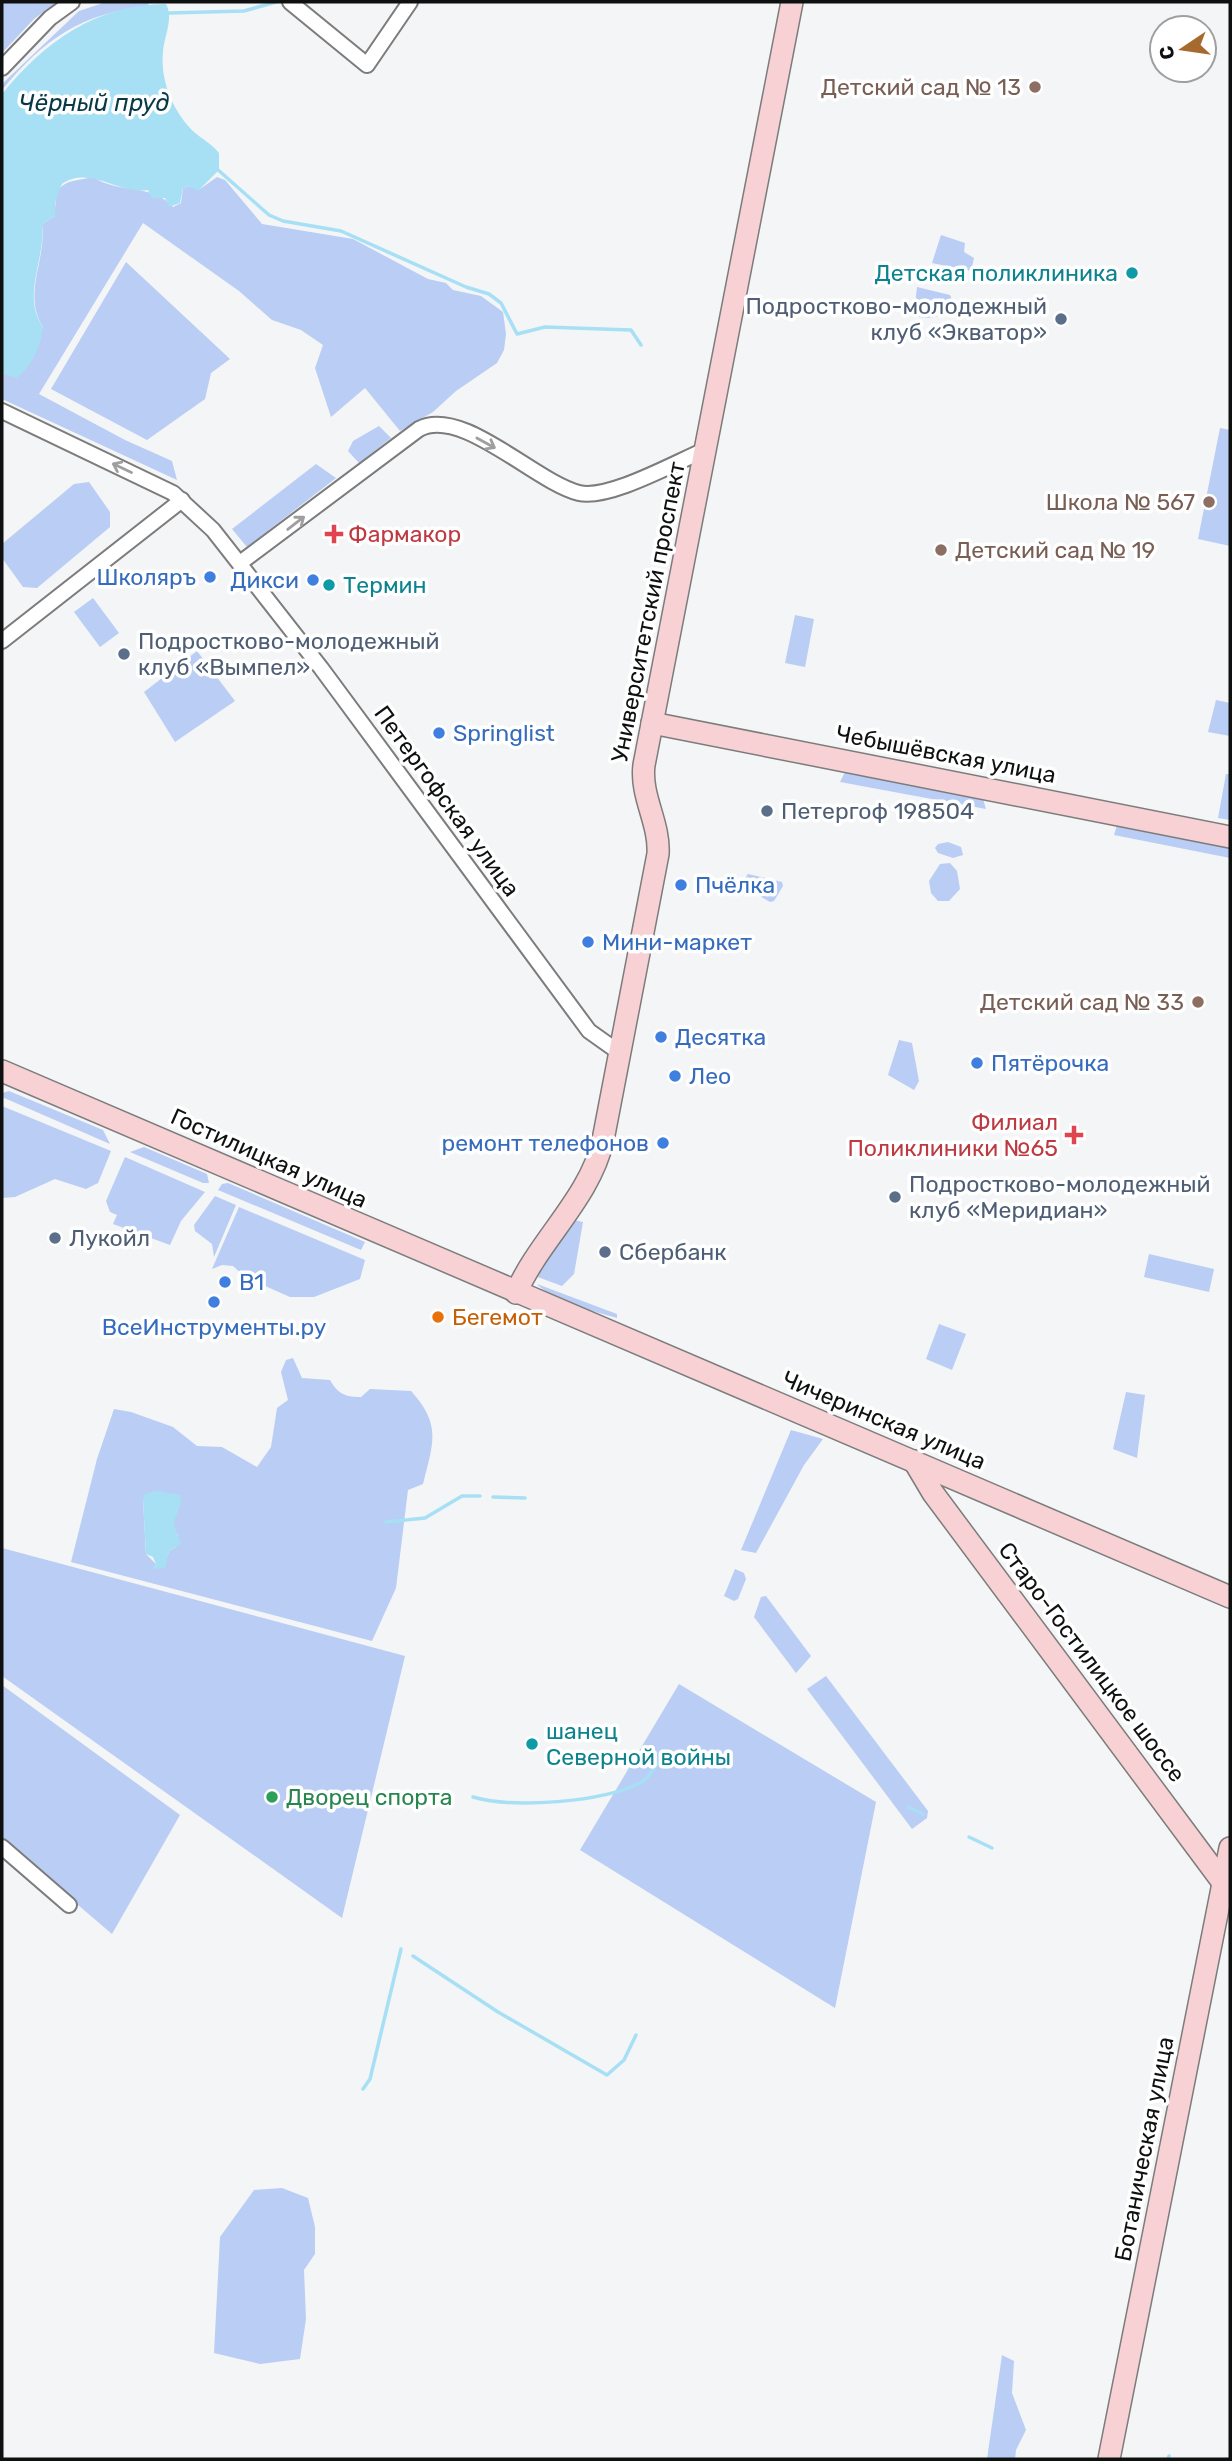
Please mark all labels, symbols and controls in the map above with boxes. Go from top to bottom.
north arrow [1148,14,1218,84]
text: С [1154,44,1180,62]
place label: Детский сад № 13 [821,73,1021,101]
marker: Детский сад № 13 [1027,79,1043,95]
water label: Чёрный пруд [18,89,170,117]
place label: Детская поликлиника [875,259,1118,287]
marker: Детская поликлиника [1124,265,1140,281]
place label: Подростково-молодежный клуб «Экватор» [745,292,1047,346]
marker: Подростково-молодежный клуб «Экватор» [1053,311,1069,327]
one-way arrow [475,436,495,450]
street label: Университетский проспект [605,459,691,765]
one-way arrow [112,461,133,474]
place label: Школа № 567 [1046,488,1195,516]
marker: Школа № 567 [1201,494,1217,510]
one-way arrow [286,515,304,530]
place label: Фармакор [348,520,461,548]
marker: Фармакор [326,526,342,542]
place label: Детский сад № 19 [955,536,1155,564]
marker: Детский сад № 19 [933,542,949,558]
place label: Школяръ [96,563,196,591]
place label: Дикси [230,566,299,594]
marker: Школяръ [202,569,218,585]
place label: Термин [343,571,427,599]
marker: Дикси [305,572,321,588]
marker: Термин [321,577,337,593]
place label: Подростково-молодежный клуб «Вымпел» [138,627,440,681]
marker: Подростково-молодежный клуб «Вымпел» [116,646,132,662]
street label: Петергофская улица [368,700,526,902]
place label: Springlist [453,719,555,747]
street label: Чебышёвская улица [834,719,1058,789]
marker: Springlist [431,725,447,741]
place label: Петергоф 198504 [781,797,974,825]
marker: Петергоф 198504 [759,803,775,819]
place label: Пчёлка [695,871,775,899]
marker: Пчёлка [673,877,689,893]
place label: Мини-маркет [602,928,752,956]
marker: Мини-маркет [580,934,596,950]
place label: Детский сад № 33 [980,988,1184,1016]
marker: Детский сад № 33 [1190,994,1206,1010]
place label: Десятка [675,1023,766,1051]
marker: Десятка [653,1029,669,1045]
place label: Пятёрочка [991,1049,1109,1077]
marker: Пятёрочка [969,1055,985,1071]
place label: Лео [689,1062,731,1090]
marker: Лео [667,1068,683,1084]
street label: Гостилицкая улица [167,1102,371,1214]
place label: Филиал Поликлиники №65 [847,1108,1058,1162]
marker: Филиал Поликлиники №65 [1064,1125,1084,1145]
place label: ремонт телефонов [442,1129,649,1157]
marker: ремонт телефонов [655,1135,671,1151]
place label: Подростково-молодежный клуб «Меридиан» [909,1170,1211,1224]
marker: Подростково-молодежный клуб «Меридиан» [887,1189,903,1205]
place label: Лукойл [69,1224,150,1252]
marker: Лукойл [47,1230,63,1246]
place label: Сбербанк [619,1238,727,1266]
marker: Сбербанк [597,1244,613,1260]
place label: В1 [239,1268,264,1296]
marker: В1 [217,1274,233,1290]
marker: ВсеИнструменты.ру [206,1294,222,1310]
place label: Бегемот [452,1303,543,1331]
marker: Бегемот [430,1309,446,1325]
place label: ВсеИнструменты.ру [102,1313,326,1341]
street label: Чичеринская улица [778,1364,990,1476]
street label: Старо-Гостилицкое шоссе [993,1537,1191,1787]
place label: шанец Северной войны [546,1717,731,1771]
marker: шанец Северной войны [524,1736,540,1752]
place label: Дворец спорта [286,1783,453,1811]
marker: Дворец спорта [264,1789,280,1805]
street label: Ботаническая улица [1109,2034,1179,2264]

